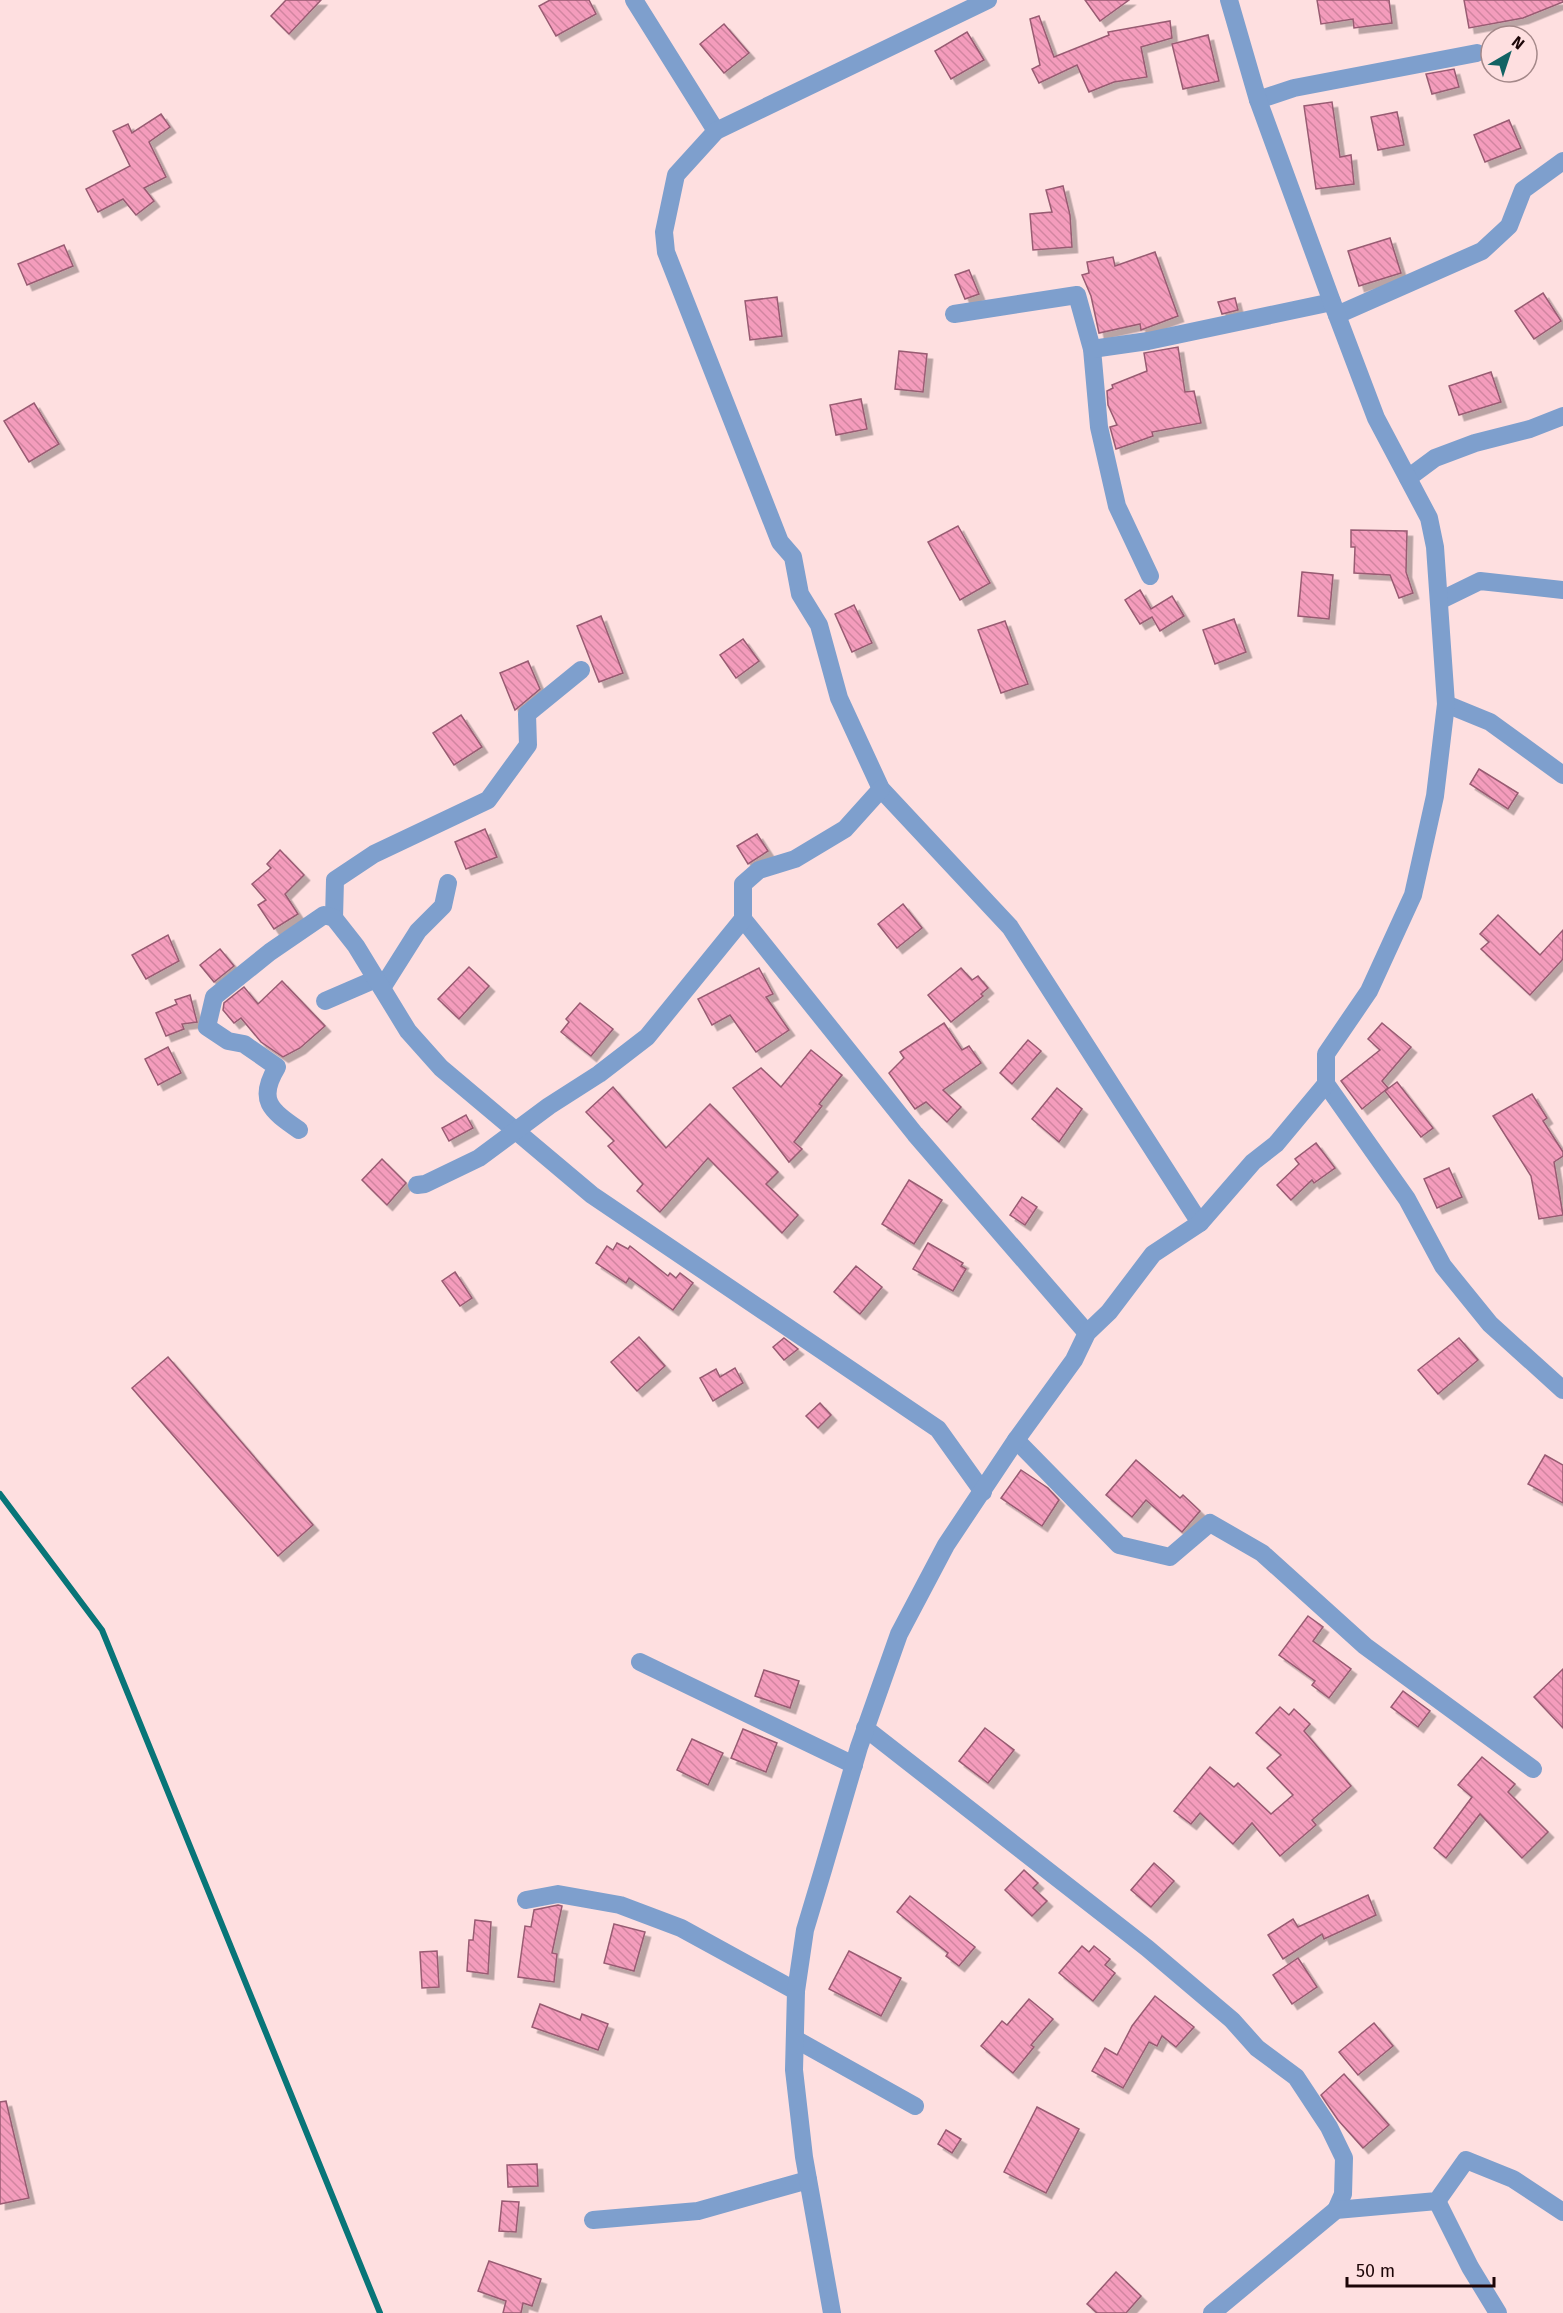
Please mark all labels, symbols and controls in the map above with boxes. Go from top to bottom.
north arrow [1479,24,1539,84]
text: N [1508,32,1528,53]
scale bar [1347,2250,1494,2288]
text: 50 m [1356,2260,1395,2282]

